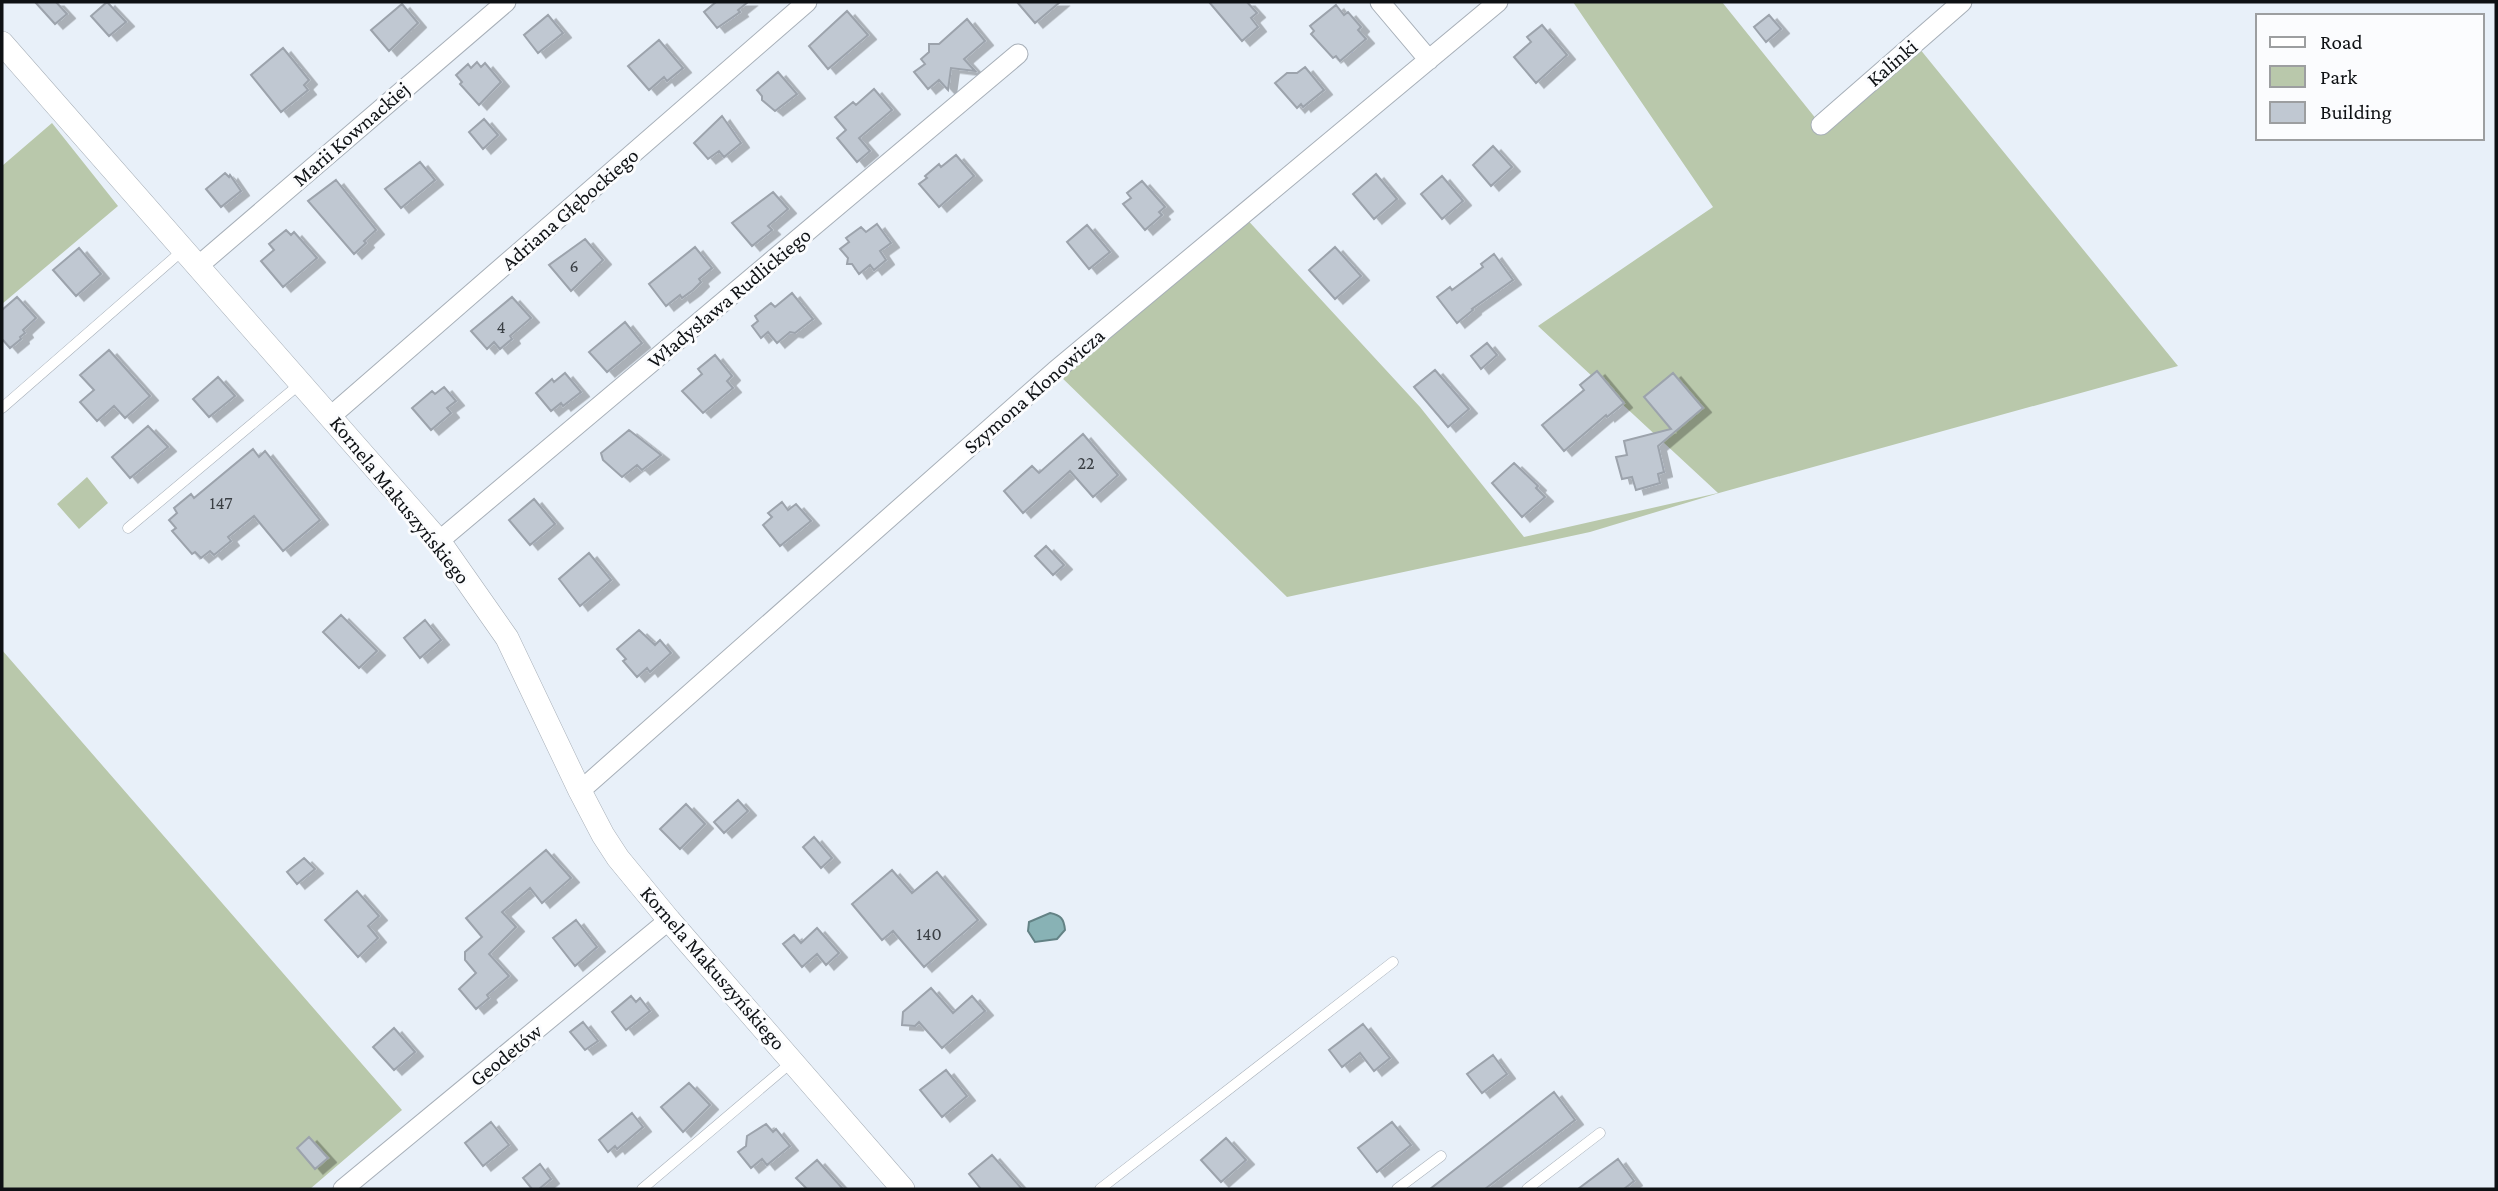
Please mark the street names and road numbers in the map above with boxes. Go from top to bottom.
street label: Kalinki [1862,34,1923,92]
street label: Marii Kownackiej [288,77,414,191]
street label: Adriana Głębockiego [497,143,643,275]
street label: Władysława Rudlickiego [642,223,816,373]
street label: Szymona Klonowicza [959,323,1109,459]
street label: Kornela Makuszyńskiego [325,411,475,589]
street label: Kornela Makuszyńskiego [635,881,791,1055]
street label: Geodetów [465,1018,547,1091]

